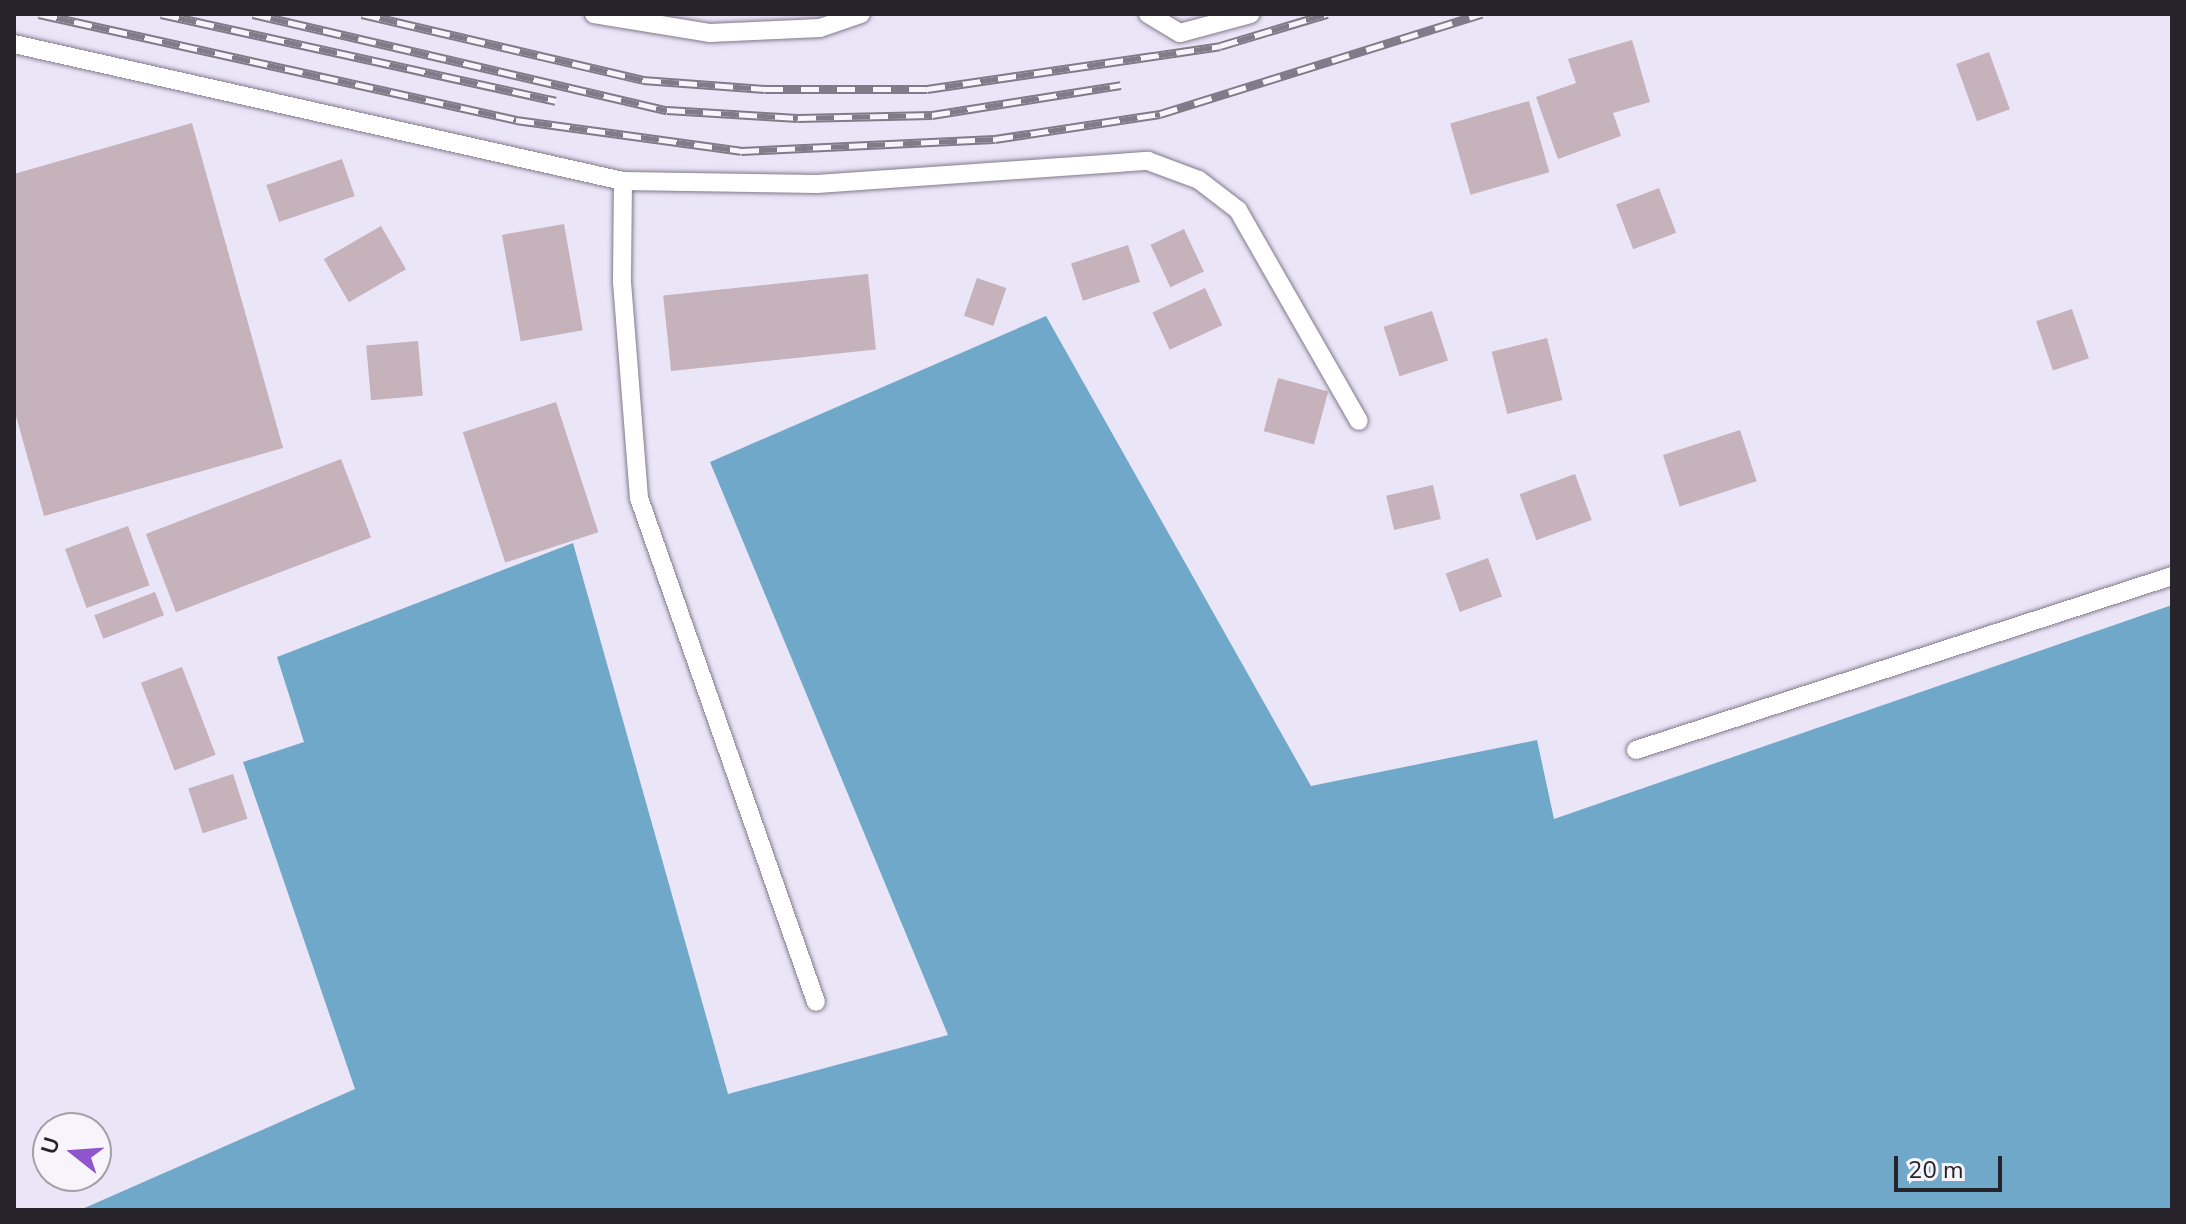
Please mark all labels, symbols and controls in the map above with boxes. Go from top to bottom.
north arrow [32,1112,112,1192]
text: U [34,1133,68,1158]
scale bar [1898,1140,2006,1190]
text: 20 m [1908,1154,1964,1186]

